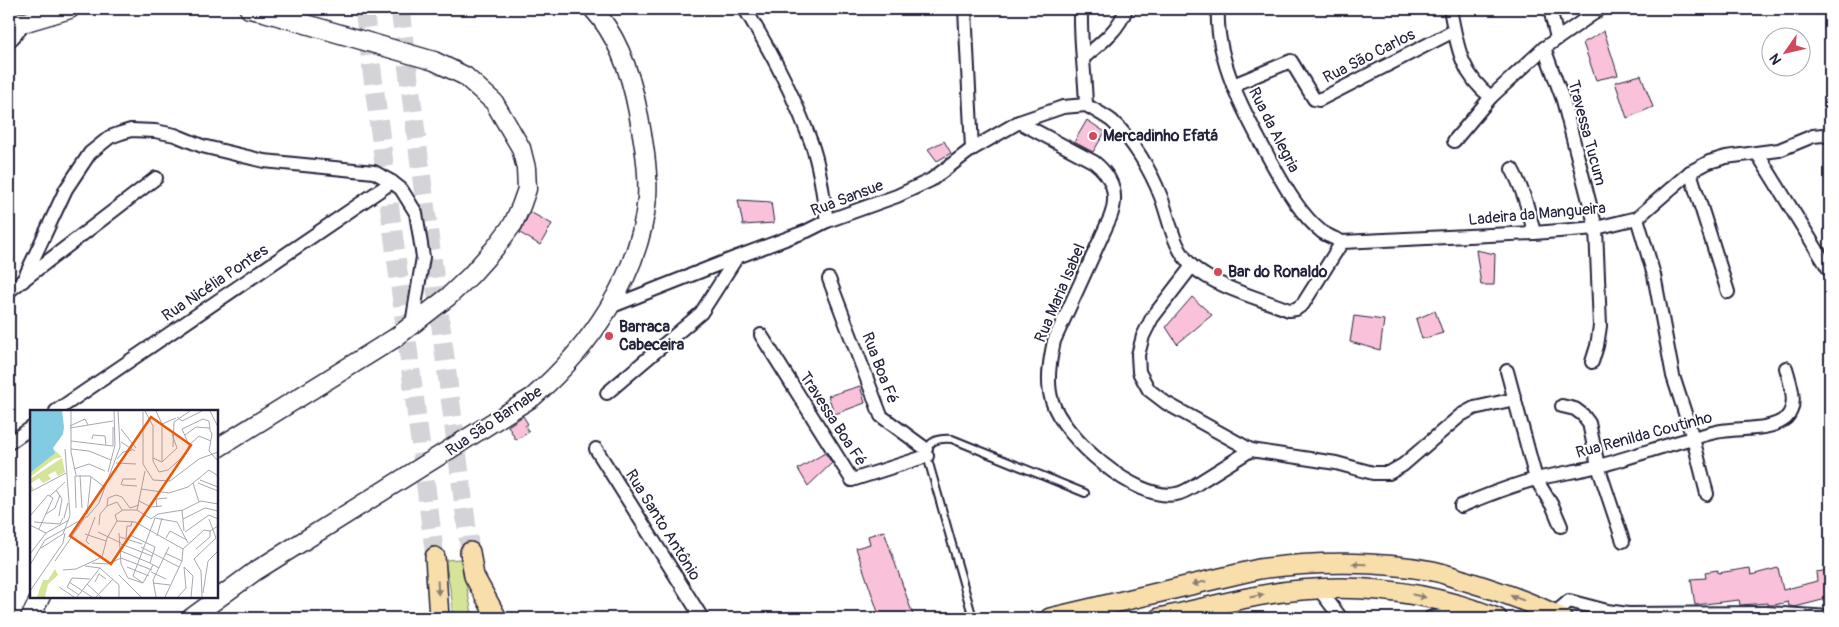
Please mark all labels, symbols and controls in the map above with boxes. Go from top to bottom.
street label: Rua São Carlos [1320,24,1418,88]
north arrow [1762,28,1812,78]
text: N [1766,50,1785,68]
street label: Travessa Tucum [1563,78,1611,188]
street label: Rua da Alegria [1244,84,1304,176]
place label: Mercadinho Efatá [1103,126,1218,146]
marker: Mercadinho Efatá [1087,130,1099,142]
street label: Rua Sansue [808,175,886,221]
street label: Ladeira da Mangueira [1467,198,1607,230]
street label: Rua Nicélia Pontes [158,240,272,326]
street label: Rua Maria Isabel [1030,241,1090,345]
place label: Bar do Ronaldo [1228,262,1328,282]
marker: Bar do Ronaldo [1212,266,1224,278]
place label: Barraca Cabeceira [619,317,685,355]
street label: Rua Boa Fé [857,329,903,407]
marker: Barraca Cabeceira [603,330,615,342]
street label: Travessa Boa Fé [795,368,871,470]
street label: Rua São Barnabe [442,381,546,461]
street label: Rua Renilda Coutinho [1574,407,1715,463]
inset map [30,410,218,597]
street label: Rua Santo Antônio [621,466,705,584]
one-way arrow [1351,560,1367,568]
one-way arrow [1191,579,1206,587]
one-way arrow [434,580,442,596]
one-way arrow [1250,592,1266,600]
one-way arrow [1411,592,1426,600]
one-way arrow [1510,594,1524,602]

